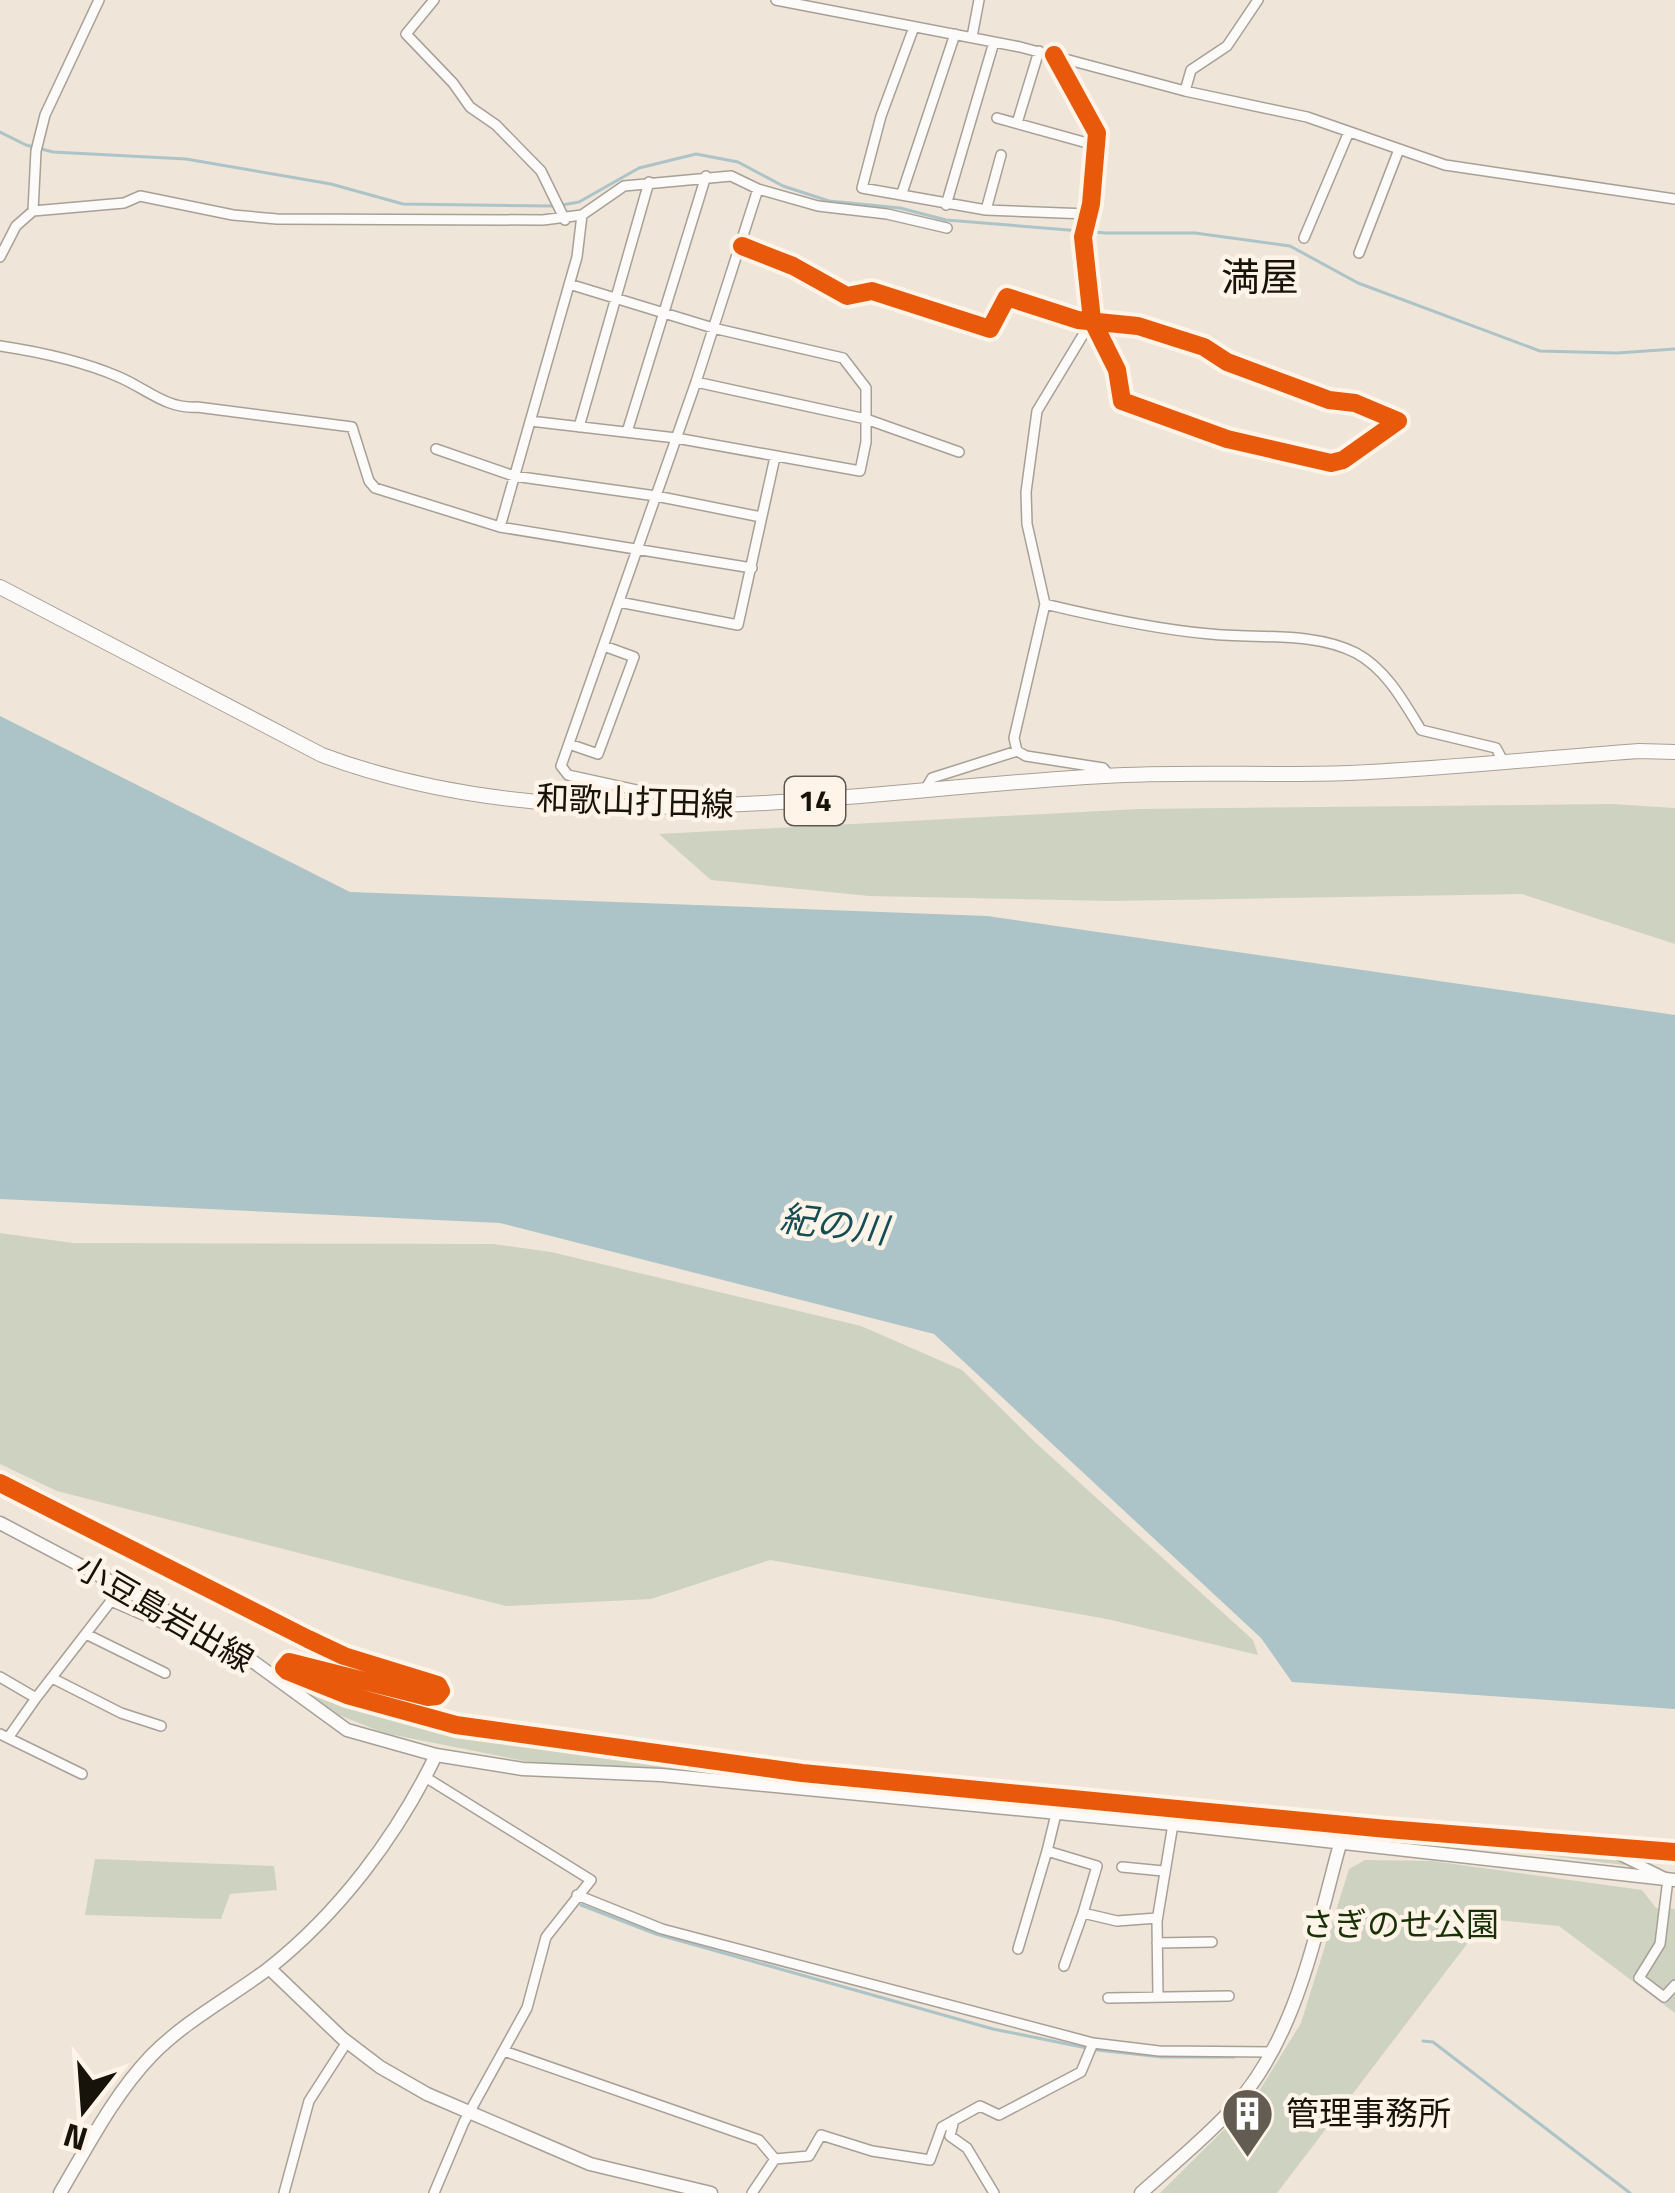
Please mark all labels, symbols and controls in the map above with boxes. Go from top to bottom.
district label: 満屋 [1221,247,1299,306]
street label: 和歌山打田線 [535,773,735,829]
road number: 14 [785,777,845,825]
water label: 紀の川 [777,1190,895,1258]
street label: 小豆島岩出線 [67,1542,263,1684]
park label: さぎのせ公園 [1301,1899,1499,1949]
north arrow [24,2049,144,2169]
building icon: 管理事務所 [1219,2085,1275,2159]
place label: 管理事務所 [1286,2088,1451,2138]
text: N [57,2110,93,2165]

